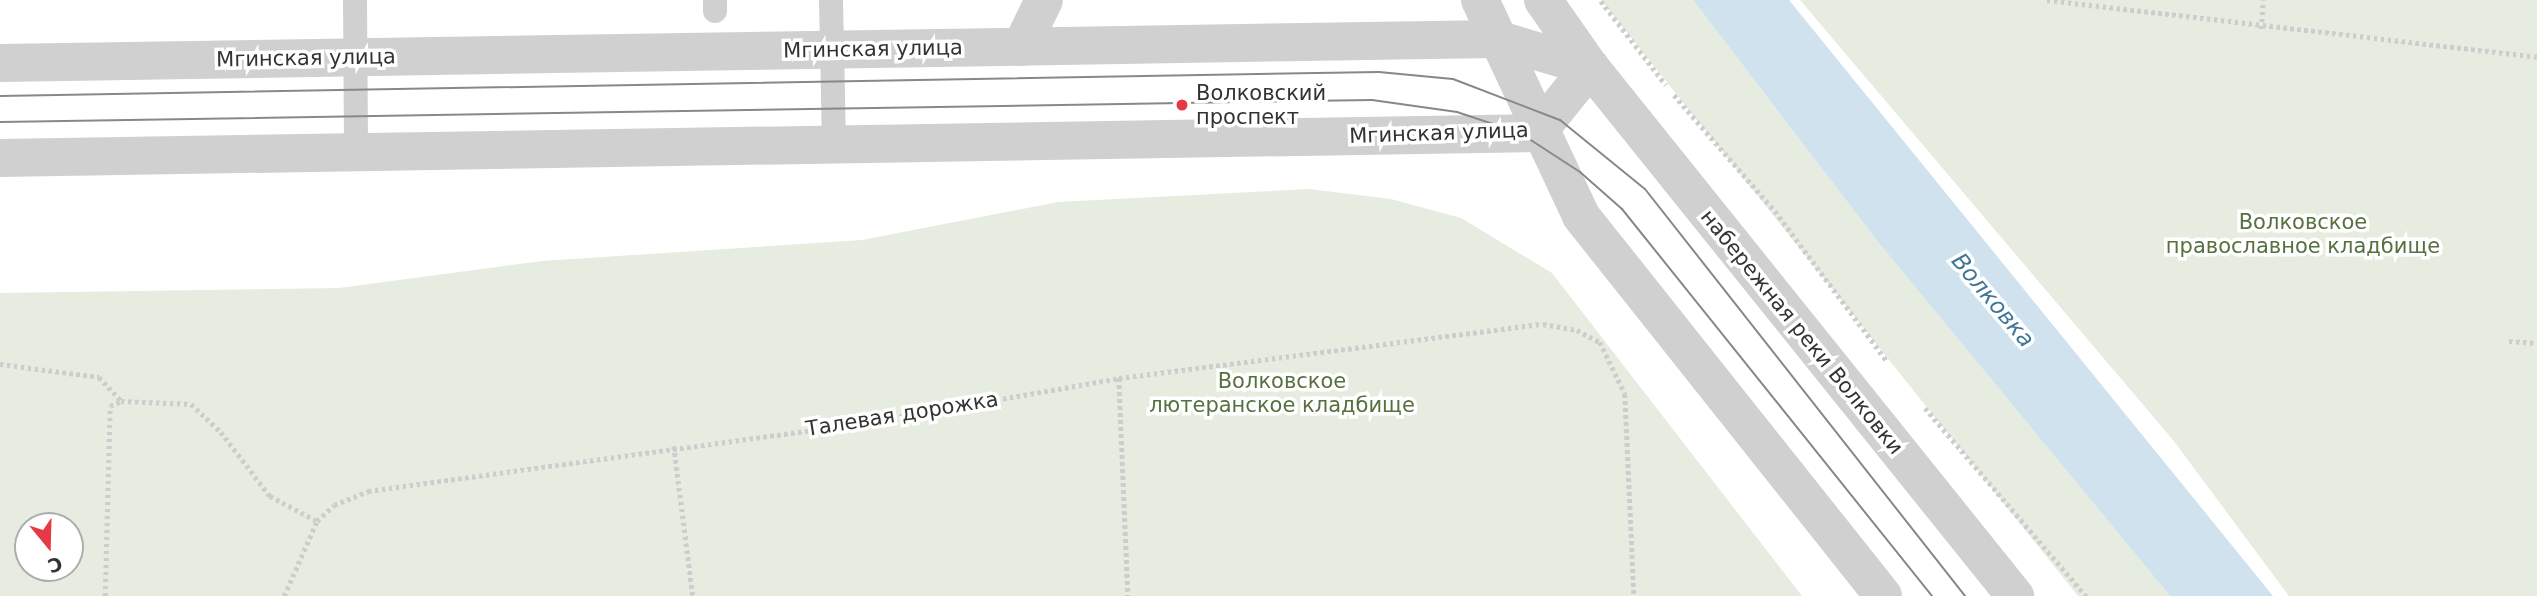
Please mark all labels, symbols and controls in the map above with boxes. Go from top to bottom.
street label: Мгинская улица [783,35,963,63]
street label: Мгинская улица [216,44,396,72]
place label: Волковский проспект [1196,80,1326,130]
marker: Волковский проспект [1174,97,1190,113]
street label: Мгинская улица [1349,117,1529,149]
street label: набережная реки Волковки [1695,204,1909,460]
park label: Волковское православное кладбище [2166,209,2440,259]
water label: Волковка [1946,247,2040,353]
park label: Волковское лютеранское кладбище [1149,368,1415,418]
street label: Талевая дорожка [804,386,1000,442]
north arrow [14,512,84,582]
text: С [45,552,65,578]

